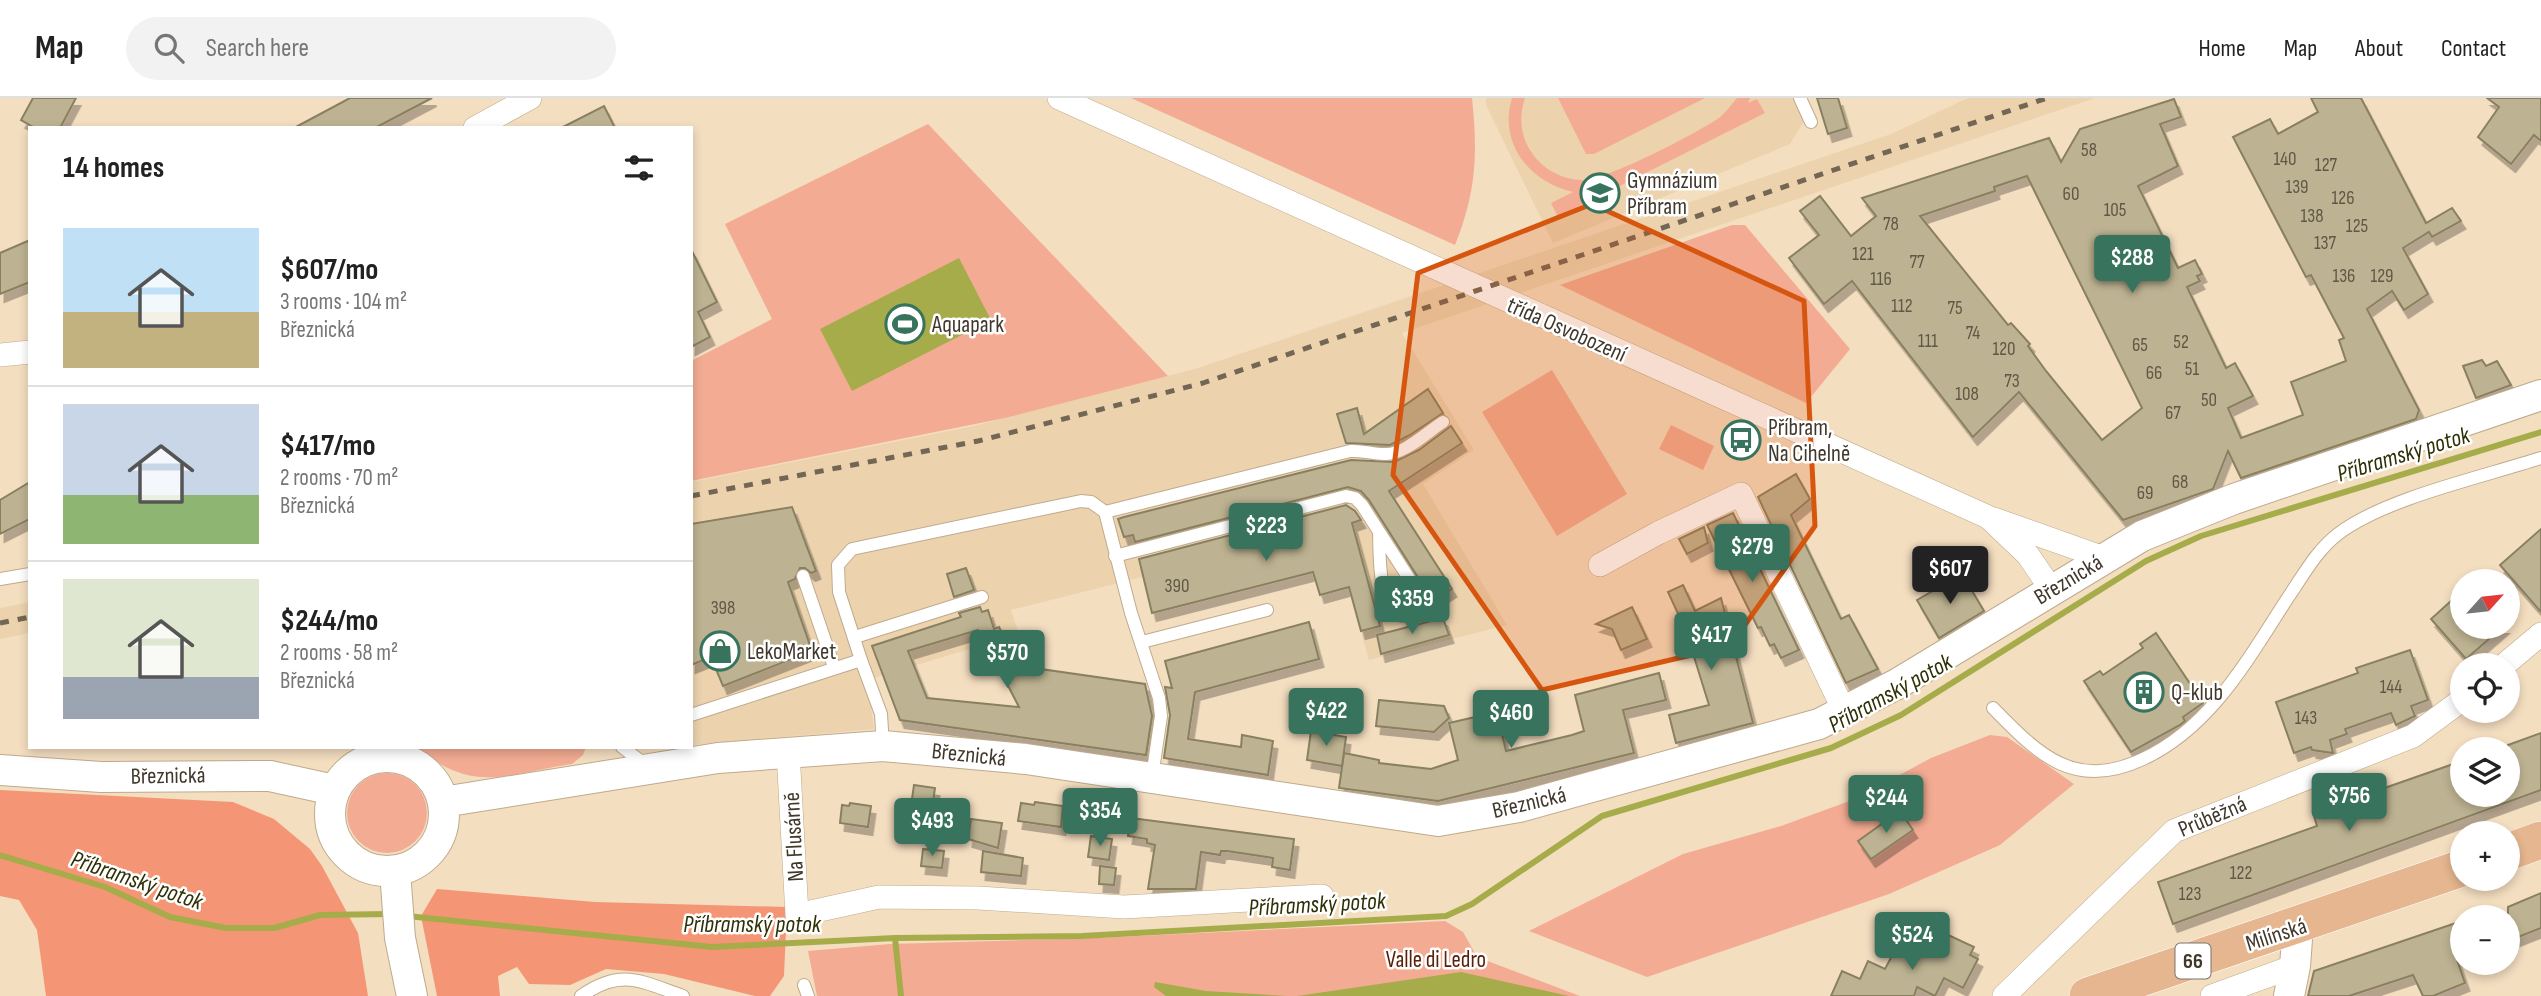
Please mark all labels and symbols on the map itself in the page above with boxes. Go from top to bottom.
house number: 58 [2081,139,2097,162]
house number: 140 [2273,148,2297,171]
house number: 127 [2315,154,2338,177]
place label: Gymnázium Příbram [1627,167,1717,221]
school or university icon: Gymnázium Příbram [1579,172,1621,214]
house number: 139 [2285,176,2309,199]
house number: 60 [2063,183,2079,206]
house number: 126 [2331,187,2355,210]
house number: 105 [2104,199,2126,222]
house number: 138 [2301,205,2323,228]
house number: 78 [1883,213,1899,236]
house number: 125 [2346,215,2368,238]
house number: 137 [2314,232,2337,255]
pin: $288 [2091,236,2173,295]
house number: 121 [1852,243,1874,266]
house number: 77 [1909,251,1925,274]
house number: 136 [2333,265,2355,288]
house number: 129 [2370,265,2394,288]
house number: 116 [1870,268,1892,291]
street label: třída Osvobození [1502,291,1631,369]
house number: 112 [1891,295,1913,318]
house number: 75 [1947,297,1963,320]
sports icon: Aquapark [884,303,926,345]
place label: Aquapark [931,311,1004,339]
house number: 74 [1966,322,1980,345]
house number: 111 [1918,330,1938,353]
house number: 52 [2173,331,2189,354]
house number: 65 [2132,334,2148,357]
house number: 120 [1992,338,2016,361]
house number: 51 [2185,358,2199,381]
house number: 66 [2146,362,2162,385]
house number: 73 [2004,370,2020,393]
house number: 108 [1955,383,1979,406]
house number: 50 [2201,389,2217,412]
house number: 67 [2165,402,2181,425]
place label: Příbram, Na Cihelně [1768,414,1850,468]
bus stop icon: Příbram, Na Cihelně [1720,419,1762,461]
water label: Příbramský potok [2333,420,2474,488]
house number: 68 [2172,471,2188,494]
house number: 69 [2137,482,2153,505]
pin: $223 [1225,504,1307,563]
pin: $279 [1711,524,1793,584]
pin: $607 [1909,546,1991,606]
street label: Březnická [2029,549,2108,611]
north arrow [2450,569,2520,639]
house number: 390 [1165,575,1189,598]
pin: $359 [1371,576,1453,636]
house number: 398 [711,597,735,620]
pin: $417 [1670,612,1752,672]
shop icon: LekoMarket [699,630,741,672]
pin: $570 [966,630,1048,690]
place label: LekoMarket [747,638,836,666]
water label: Příbramský potok [1823,647,1958,739]
building icon: Q-klub [2123,671,2165,713]
house number: 144 [2380,676,2402,699]
place label: Q-klub [2171,679,2223,707]
pin: $422 [1285,688,1367,748]
pin: $460 [1470,690,1552,750]
house number: 143 [2295,707,2317,730]
street label: Březnická [930,737,1008,773]
street label: Březnická [130,761,206,791]
pin: $756 [2308,774,2390,833]
pin: $244 [1845,776,1927,835]
street label: Březnická [1490,781,1569,825]
pin: $354 [1059,788,1141,848]
street label: Průběžná [2174,790,2251,844]
street label: Na Flusárně [778,791,810,882]
pin: $493 [891,798,973,858]
water label: Příbramský potok [67,844,207,917]
house number: 122 [2230,862,2252,885]
house number: 123 [2179,883,2201,906]
water label: Příbramský potok [1248,886,1387,923]
water label: Příbramský potok [683,910,822,939]
pin: $524 [1871,912,1953,972]
street label: Milínská [2242,912,2310,958]
road number: 66 [2176,944,2210,978]
park label: Valle di Ledro [1386,946,1486,974]

